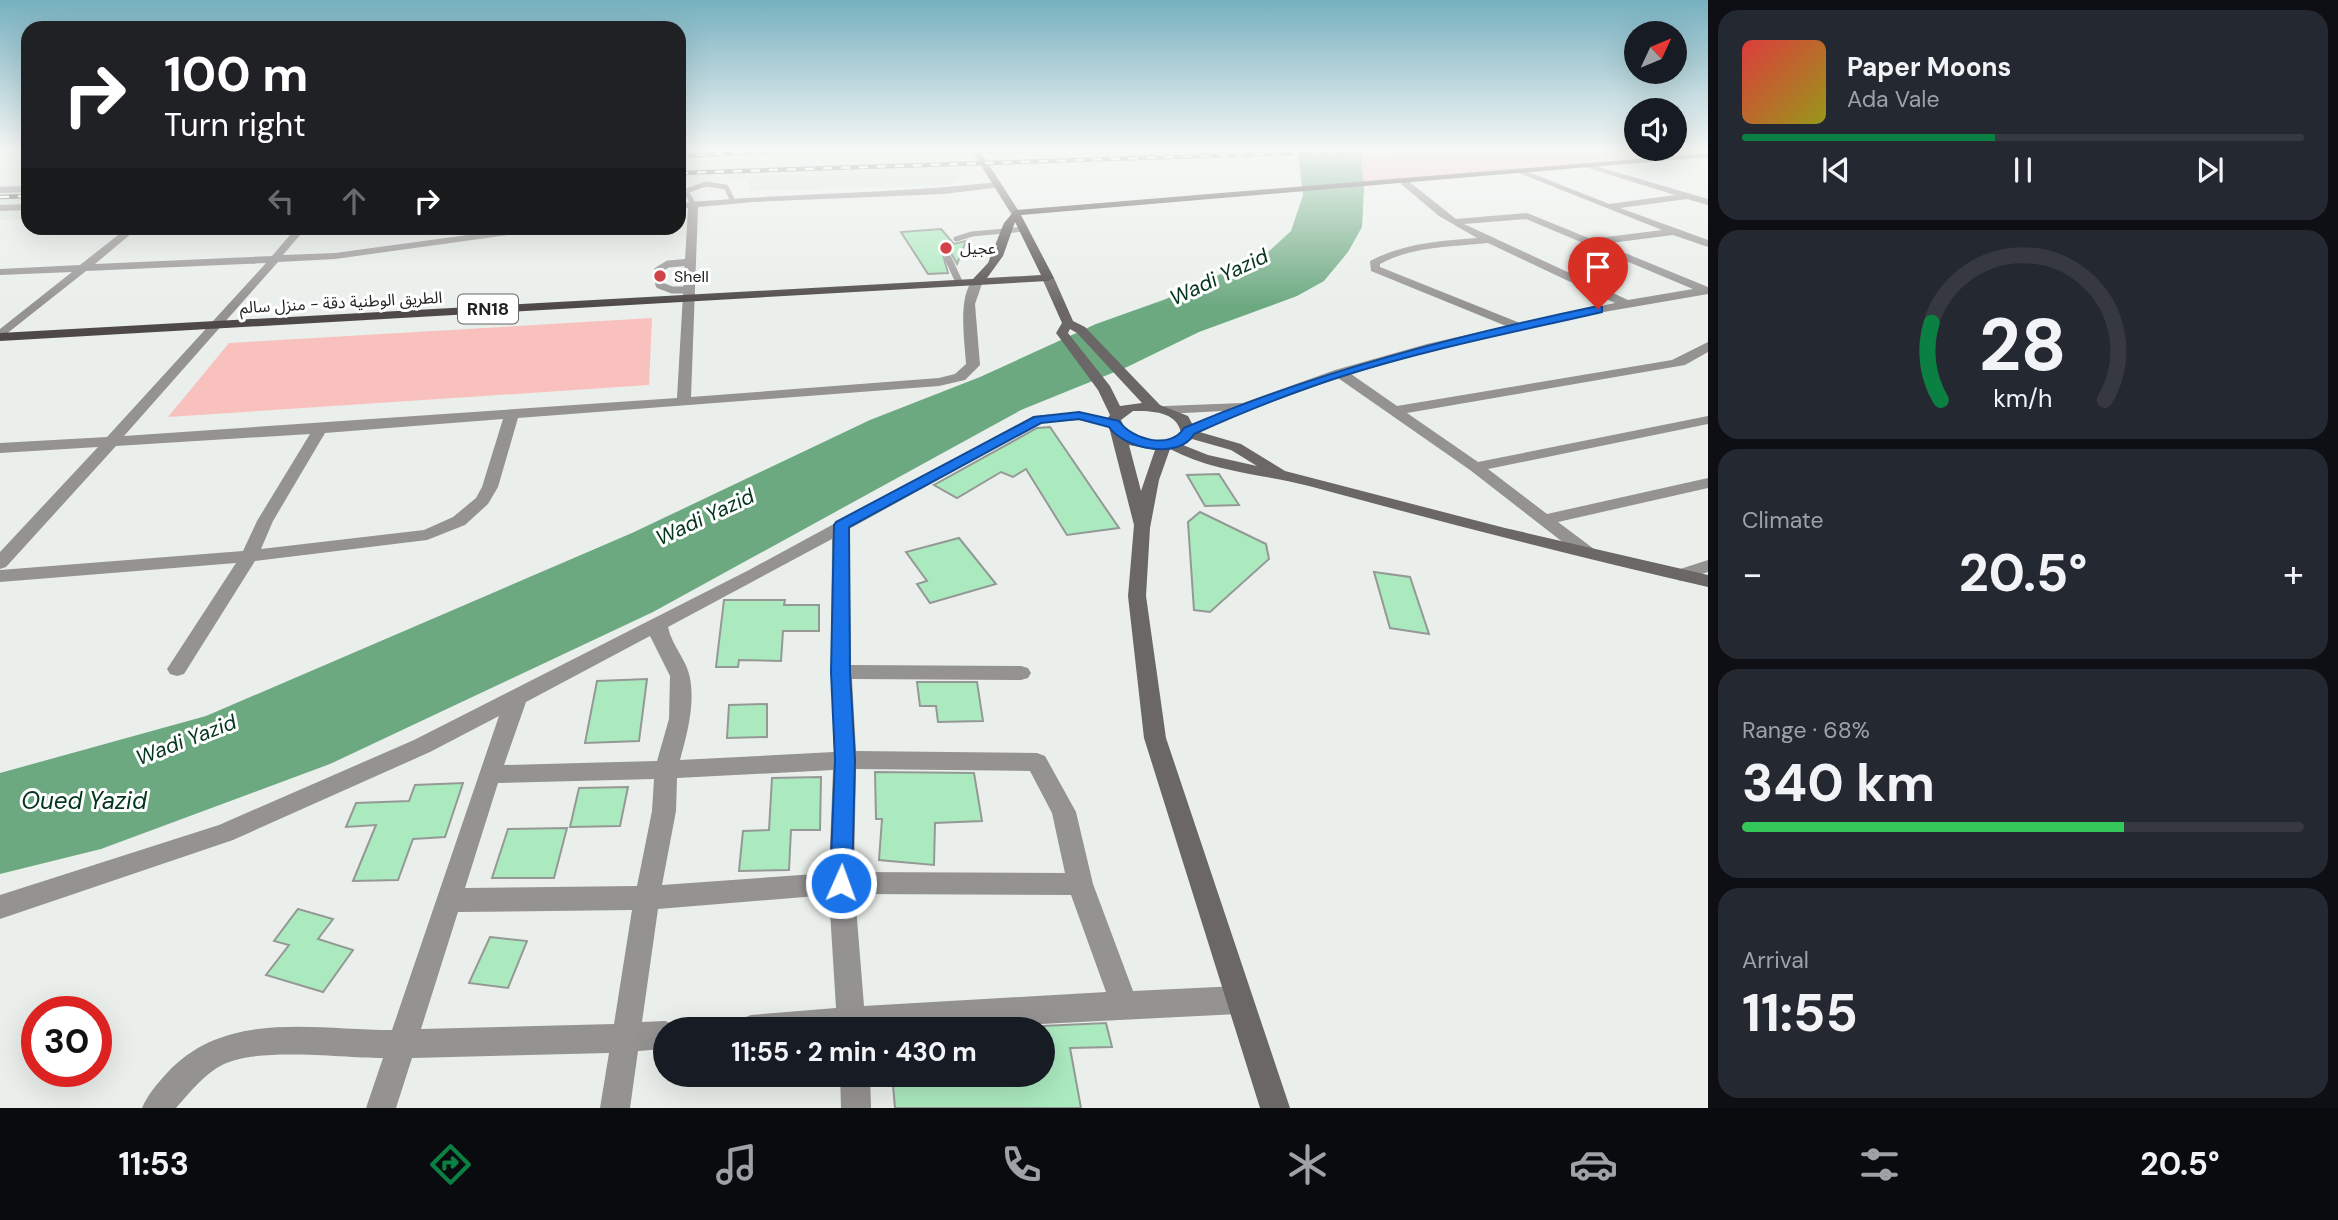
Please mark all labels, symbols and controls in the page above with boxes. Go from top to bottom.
north arrow [1624,21,1687,84]
map controls [1624,21,1687,161]
text: 100 m [164,42,308,106]
icon: right [49,49,140,140]
text: Paper Moons [1847,50,2011,84]
text: Ada Vale [1847,84,1940,114]
button: sound [1624,98,1687,161]
text: Turn right [164,104,306,146]
icon: previous [1817,151,1855,189]
icon: pause [2004,151,2042,189]
icon: next [2191,151,2229,189]
icon: left [262,182,300,220]
icon: ahead [335,182,373,220]
icon: right [408,182,446,220]
pin [1568,237,1628,309]
place label: عجيل [960,238,996,259]
marker: عجيل [938,240,954,256]
water label: Wadi Yazid [1165,242,1274,312]
icon: arrive [1579,248,1617,286]
place label: Shell [674,266,709,287]
marker: Shell [652,268,668,284]
street label: الطريق الوطنية دقة - منزل سالم [239,287,443,320]
road number: RN18 [458,295,518,324]
text: 28 [1979,299,2067,394]
text: km/h [1993,382,2053,415]
water label: Wadi Yazid [651,482,760,552]
text: Climate [1742,505,1824,535]
text: 20.5° [1959,539,2087,607]
text: − [1742,549,1763,599]
text: + [2283,549,2304,599]
water label: Wadi Yazid [132,708,241,772]
text: Range · 68% [1742,715,1870,745]
text: 340 km [1742,749,1935,817]
water label: Oued Yazid [21,785,148,816]
position arrow [804,846,878,920]
text: Arrival [1742,945,1809,975]
text: 11:55 [1742,979,1858,1047]
speed limit sign: 30 [21,996,112,1087]
text: 11:55 · 2 min · 430 m [731,1035,977,1069]
icon: directions [426,1140,475,1189]
icon: music [712,1140,761,1189]
icon: phone [997,1140,1046,1189]
icon: climate [1283,1140,1332,1189]
icon: car [1569,1140,1618,1189]
icon: filters [1855,1140,1904,1189]
text: 11:53 [118,1143,189,1185]
text: 20.5° [2140,1143,2220,1185]

